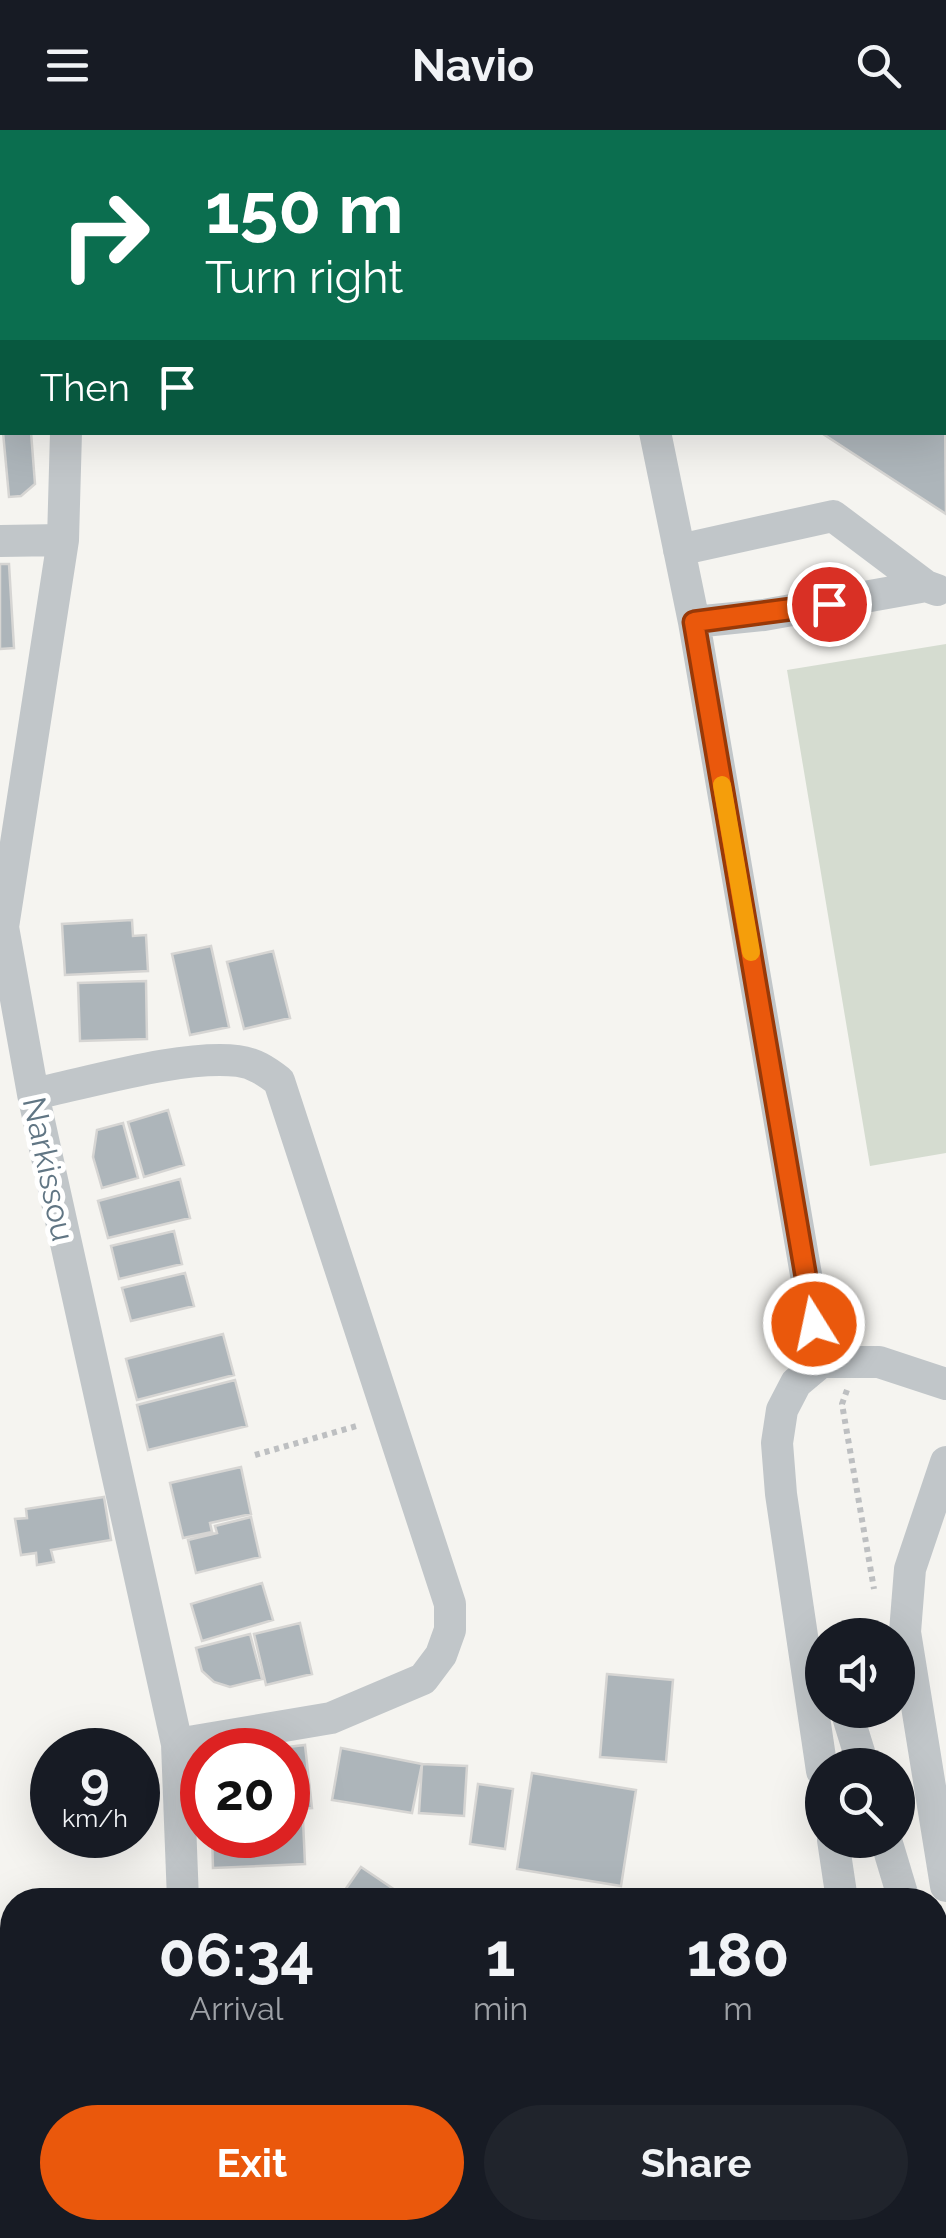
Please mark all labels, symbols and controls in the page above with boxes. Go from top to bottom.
icon: menu [40,38,95,93]
icon: search [851,38,906,93]
text: Navio [412,39,534,92]
text: 150 m [205,167,403,249]
icon: right [40,170,170,300]
text: Turn right [205,251,403,304]
icon: arrive [150,360,205,415]
text: Then [40,365,130,410]
pin [787,562,872,647]
icon: arrive [802,577,857,632]
street label: Narkissou [16,1094,82,1244]
position arrow [762,1272,866,1376]
map controls [805,1618,915,1858]
button: sound [805,1618,915,1728]
speed limit sign: 20 [180,1728,310,1858]
button: search [805,1748,915,1858]
text: 9 [80,1751,110,1810]
text: km/h [62,1803,128,1833]
text: 06:34 [159,1920,314,1990]
text: 1 [486,1920,515,1990]
text: 180 [687,1920,789,1990]
text: Arrival [190,1990,283,2027]
text: min [473,1990,528,2027]
text: m [723,1990,753,2027]
button: Exit [40,2105,464,2220]
button: Share [484,2105,908,2220]

